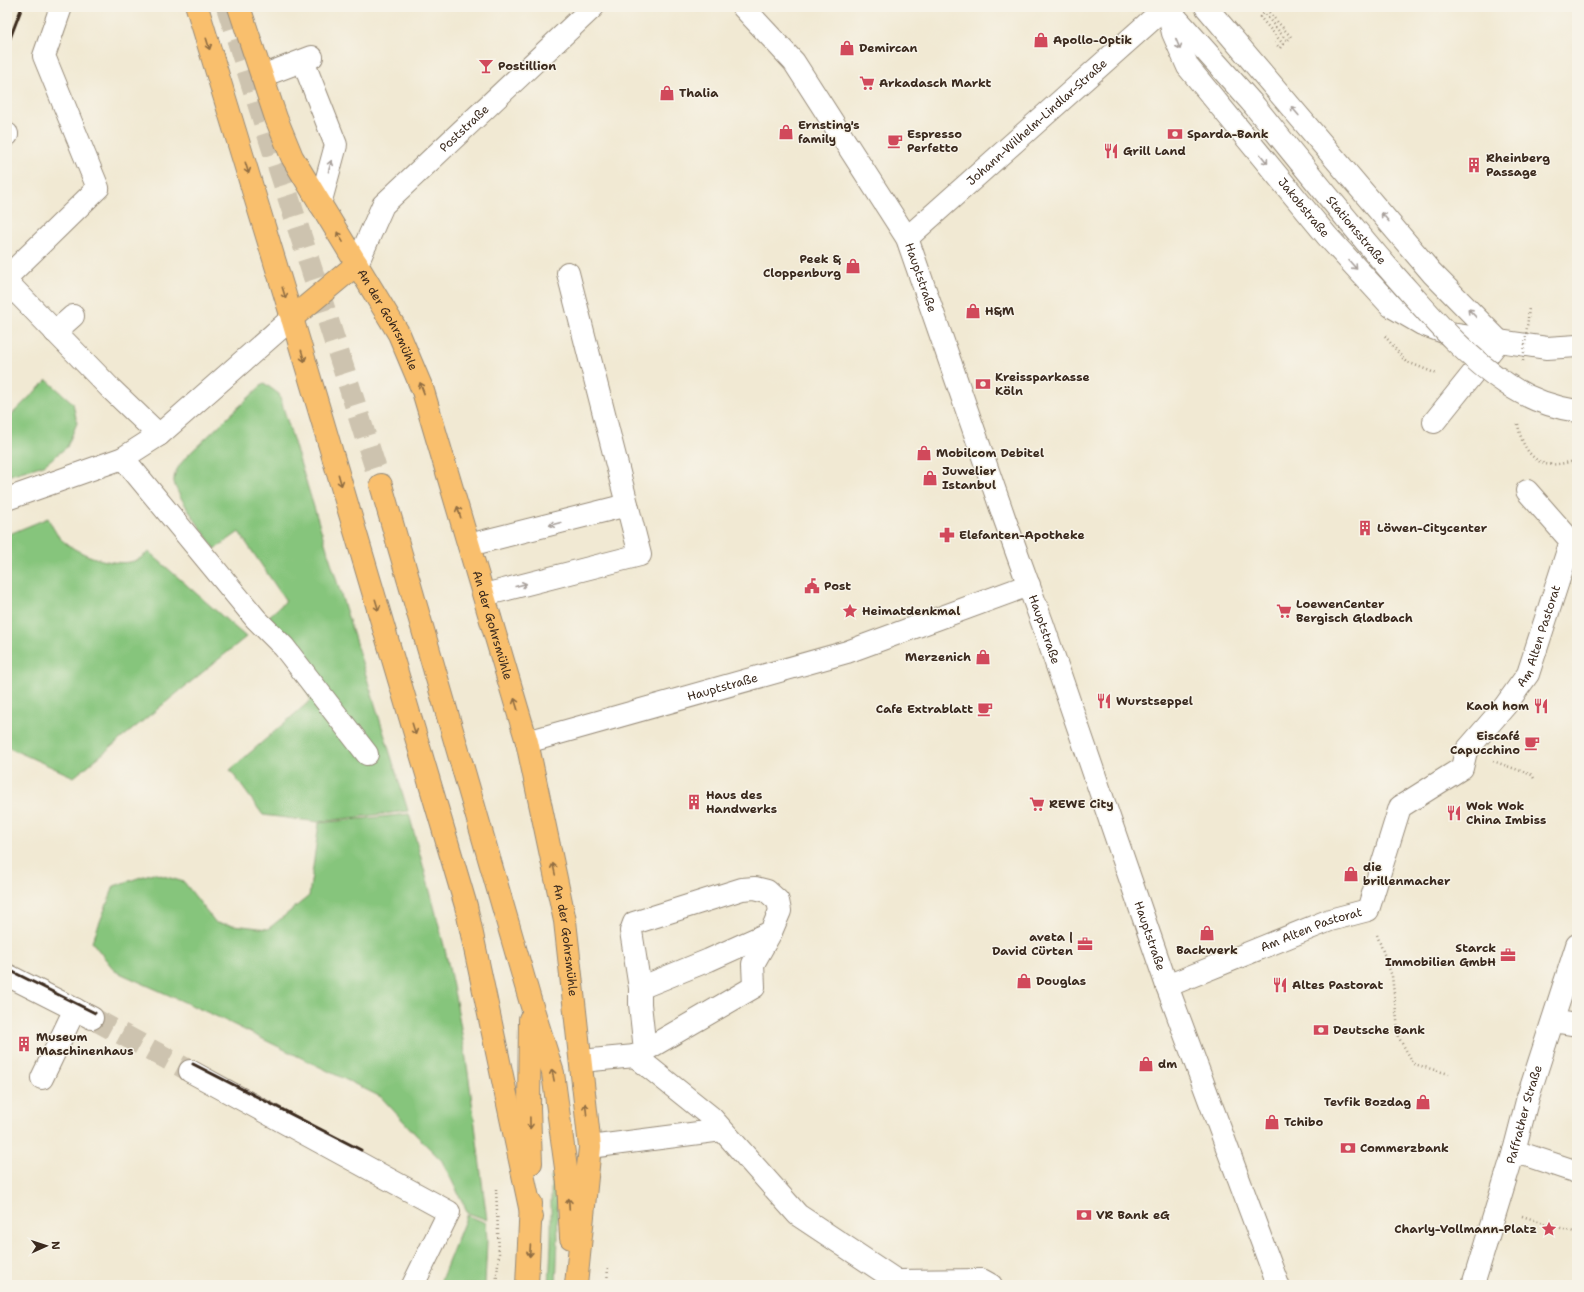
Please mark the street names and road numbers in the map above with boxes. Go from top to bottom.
street label: Johann-Wilhelm-Lindlar-Straße [963,55,1111,189]
street label: Poststraße [436,101,493,156]
street label: Jakobstraße [1274,174,1333,241]
street label: Stationsstraße [1323,192,1390,268]
street label: Hauptstraße [901,241,940,315]
street label: An der Gohrsmühle [354,266,421,373]
street label: An der Gohrsmühle [469,569,516,682]
street label: Am Alten Pastorat [1513,583,1564,690]
street label: Hauptstraße [1025,592,1064,667]
street label: Hauptstraße [685,669,760,705]
street label: An der Gohrsmühle [549,883,581,997]
street label: Hauptstraße [1130,899,1169,973]
street label: Am Alten Pastorat [1258,904,1364,955]
street label: Paffrather Straße [1502,1063,1546,1166]

